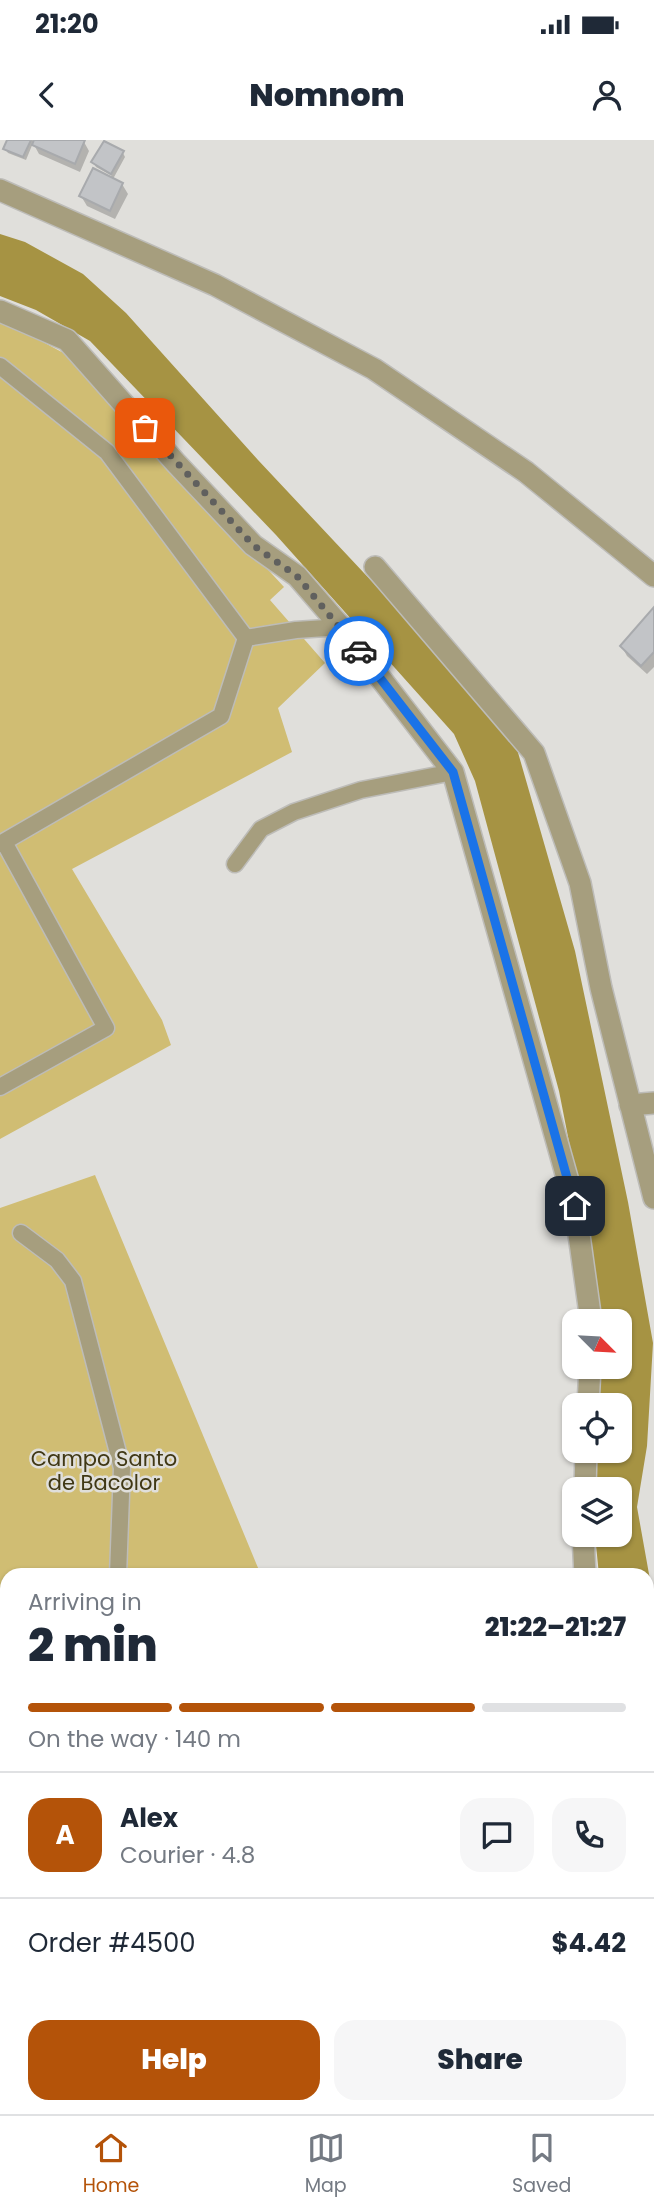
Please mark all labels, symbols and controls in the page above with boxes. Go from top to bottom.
text: 21:20 [35,6,99,42]
text: Nomnom [249,72,405,117]
icon: back [28,76,66,114]
icon: person [588,76,626,114]
pin [115,398,175,458]
icon: bag [126,409,164,447]
courier [324,616,394,686]
icon: car [340,632,378,670]
pin [545,1176,605,1236]
icon: home [556,1187,594,1225]
north arrow [562,1309,632,1379]
map controls [562,1309,632,1547]
button: locate [562,1393,632,1463]
park label: Campo Santo de Bacolor [31,1444,177,1497]
button: layers [562,1477,632,1547]
text: Arriving in [28,1586,142,1618]
text: 21:22–21:27 [485,1609,626,1645]
text: 2 min [28,1613,158,1677]
text: On the way · 140 m [28,1723,241,1755]
button: chat [460,1798,534,1872]
button: phone [552,1798,626,1872]
text: Alex [120,1800,178,1836]
text: A [55,1817,75,1853]
text: Courier · 4.8 [120,1839,255,1871]
text: Order #4500 [28,1925,196,1961]
text: $4.42 [552,1925,626,1961]
button: Help [28,2020,320,2100]
button: Share [334,2020,626,2100]
tab: Home [83,2129,139,2200]
tab: Map [305,2129,347,2200]
tab: Saved [512,2129,571,2200]

